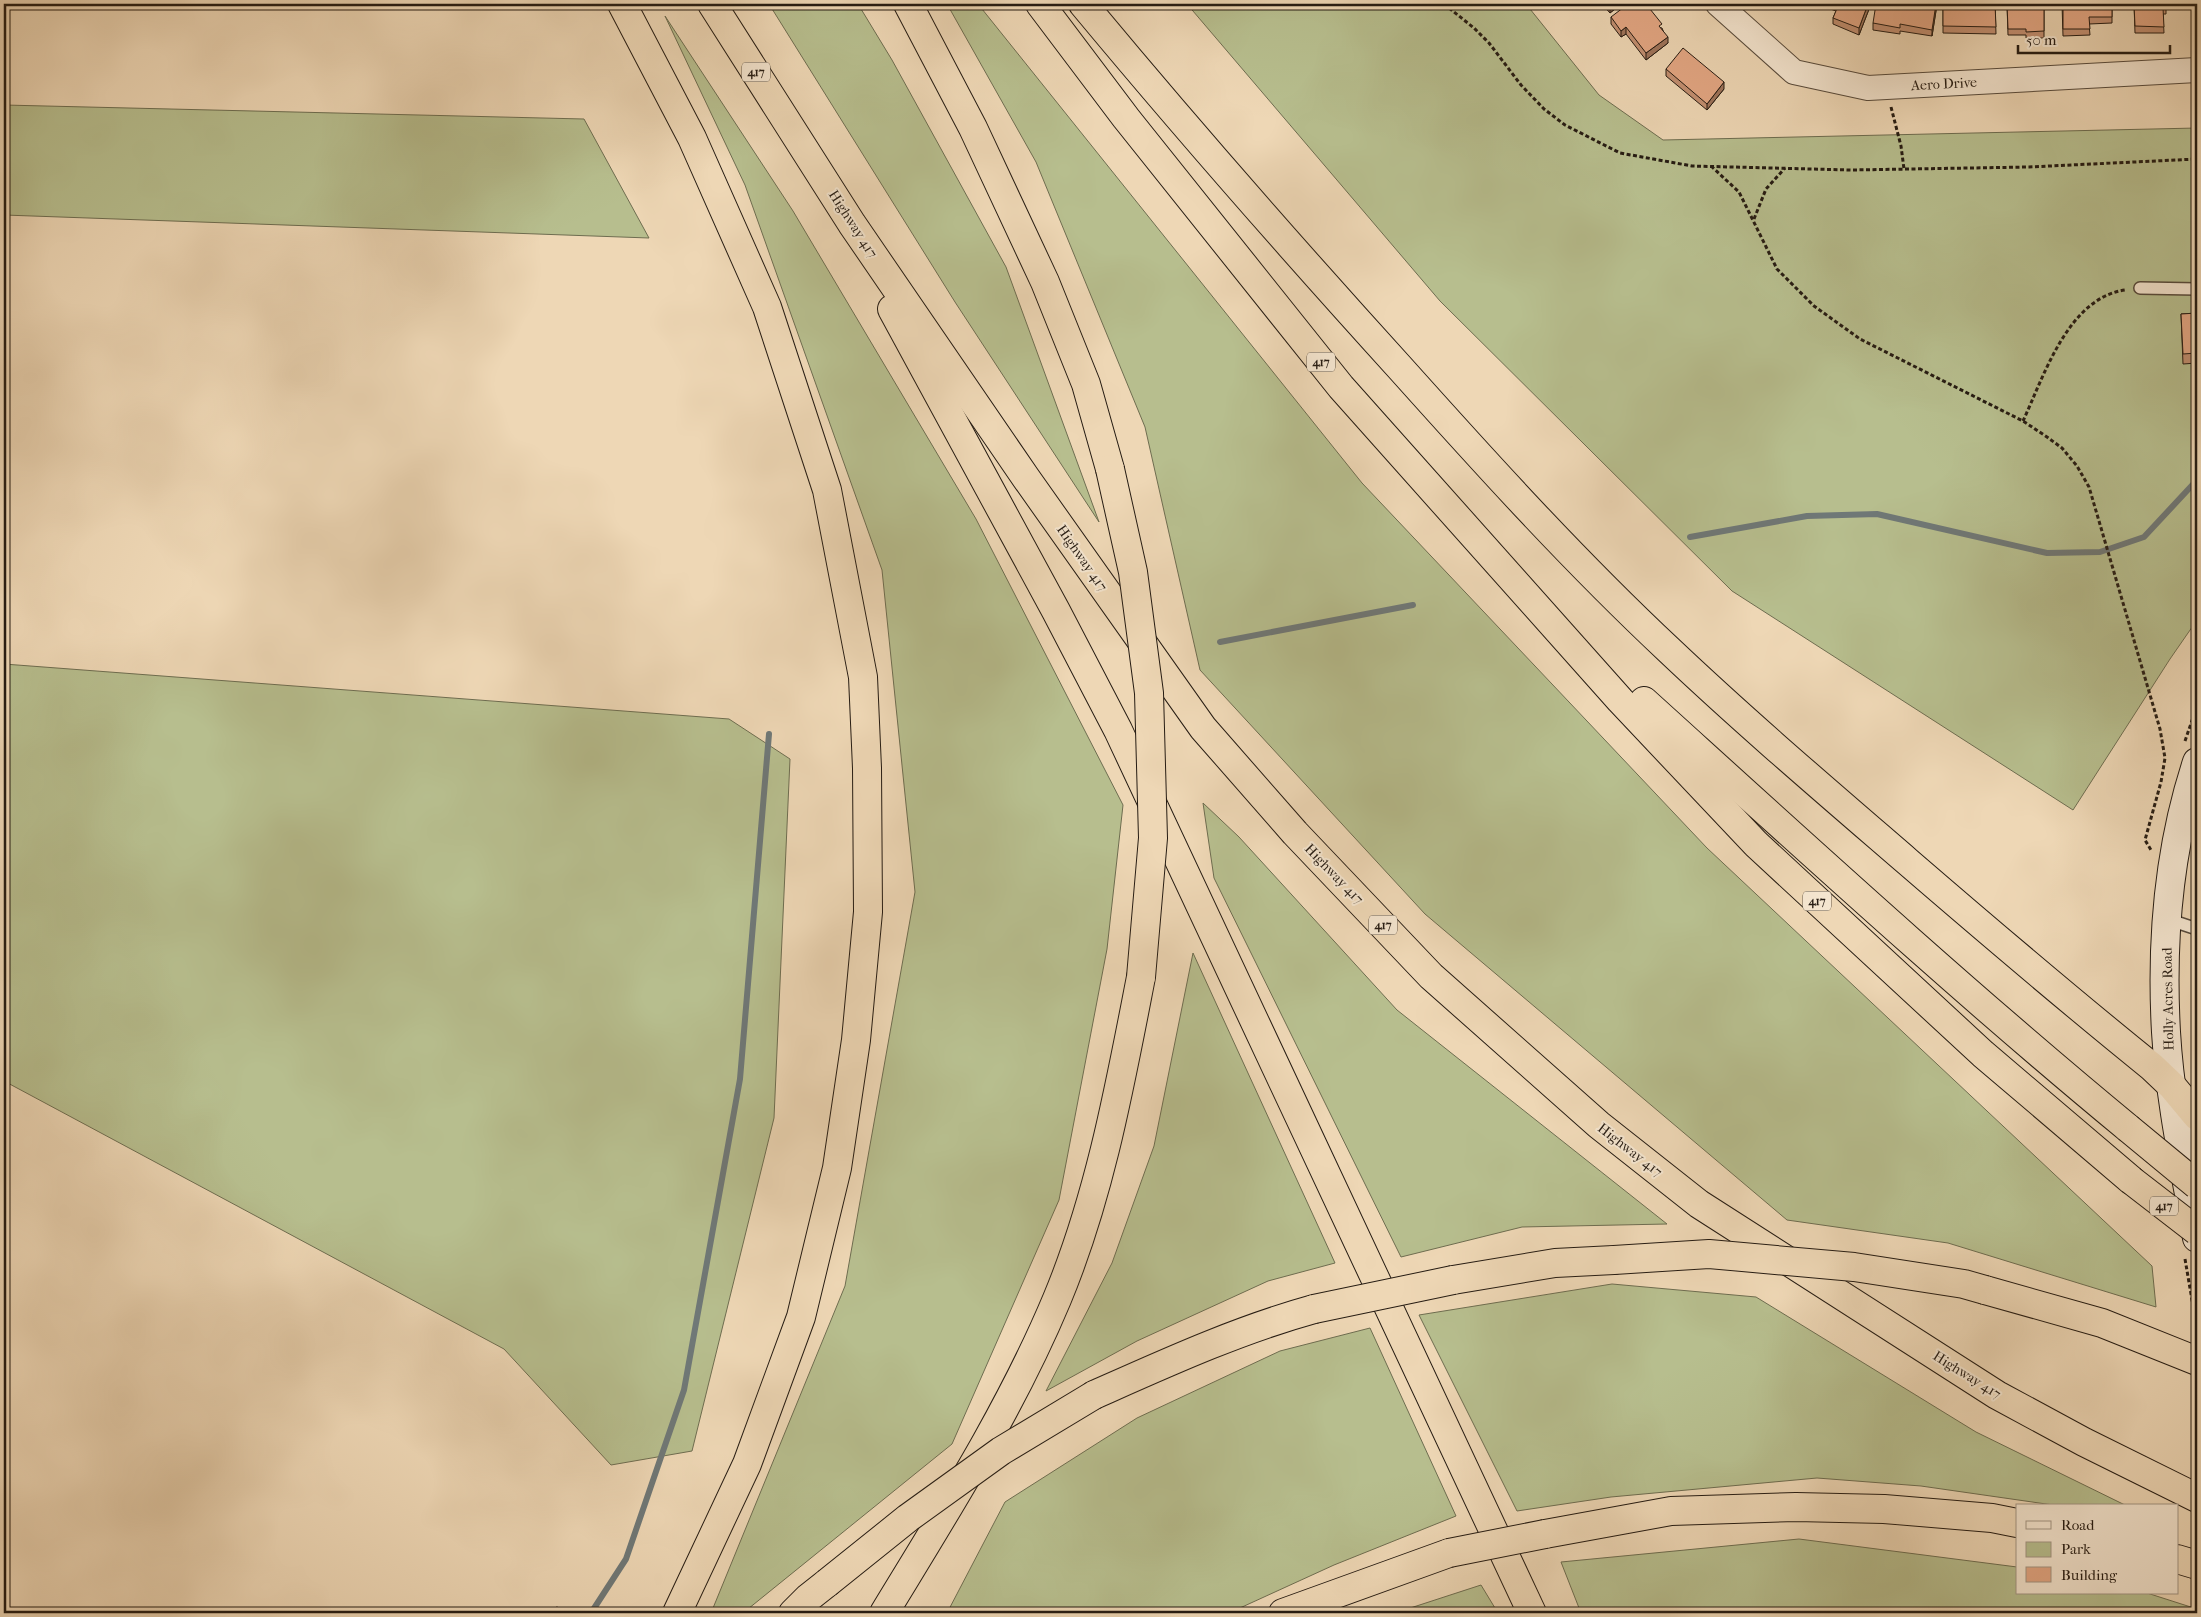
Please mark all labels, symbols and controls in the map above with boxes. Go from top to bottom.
scale bar [2018,22,2171,54]
text: 50 m [2026,31,2057,49]
road number: 417 [742,62,770,82]
street label: Aero Drive [1910,74,1978,94]
street label: Highway 417 [825,187,881,261]
road number: 417 [1307,352,1335,372]
street label: Highway 417 [1053,522,1111,595]
street label: Highway 417 [1301,840,1367,908]
road number: 417 [1803,891,1831,910]
road number: 417 [1369,916,1397,934]
street label: Holly Acres Road [2159,947,2177,1051]
street label: Highway 417 [1594,1120,1666,1181]
road number: 417 [2150,1196,2178,1216]
street label: Highway 417 [1930,1347,2004,1403]
legend [2016,1504,2178,1594]
text: Road [2061,1516,2095,1534]
text: Park [2061,1540,2091,1558]
text: Building [2061,1566,2118,1584]

